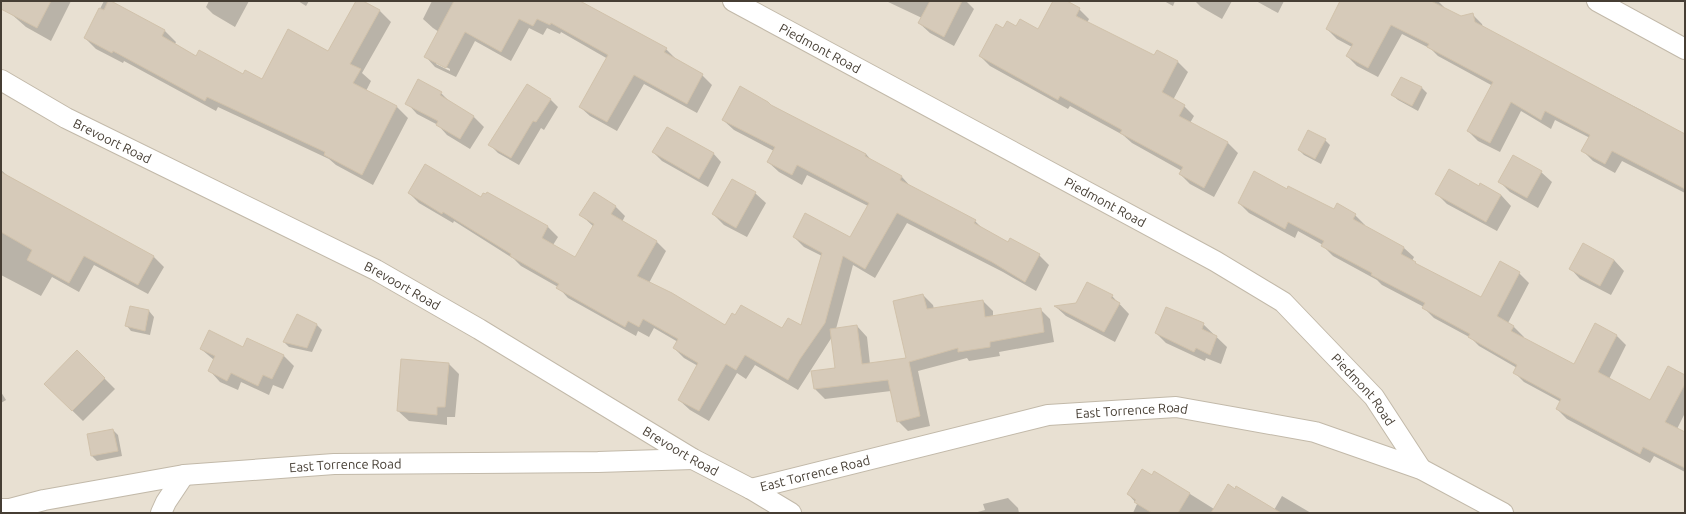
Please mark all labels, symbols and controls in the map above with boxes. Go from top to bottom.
street label: Piedmont Road [777,20,863,76]
street label: Brevoort Road [71,116,154,166]
street label: Piedmont Road [1062,174,1148,229]
street label: Brevoort Road [362,258,443,312]
street label: Piedmont Road [1329,351,1398,428]
street label: East Torrence Road [1075,400,1189,420]
street label: Brevoort Road [641,423,721,478]
street label: East Torrence Road [759,453,871,493]
street label: East Torrence Road [289,456,402,474]

